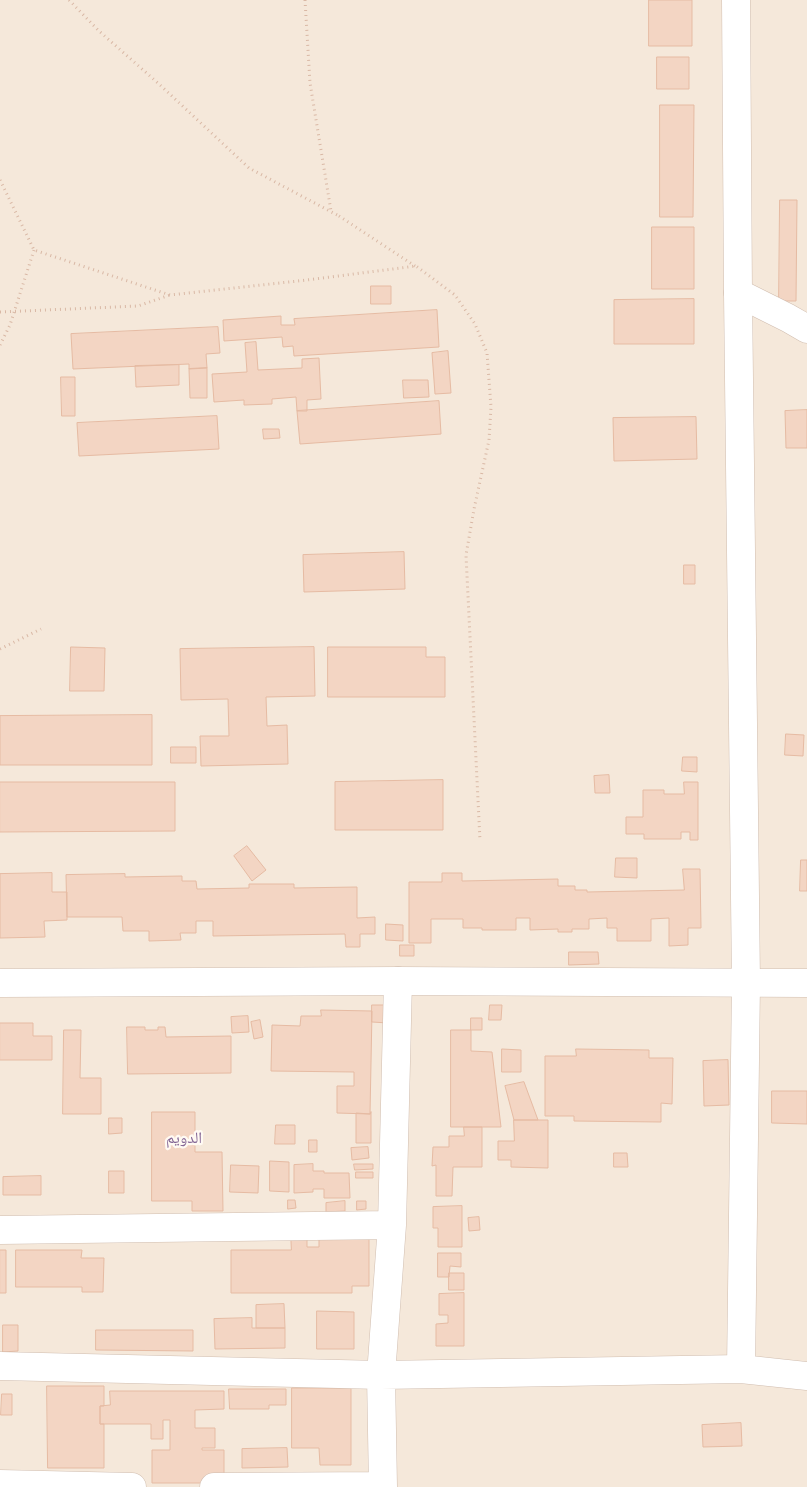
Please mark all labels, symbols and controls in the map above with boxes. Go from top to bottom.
district label: الدويم [166,1129,202,1149]

